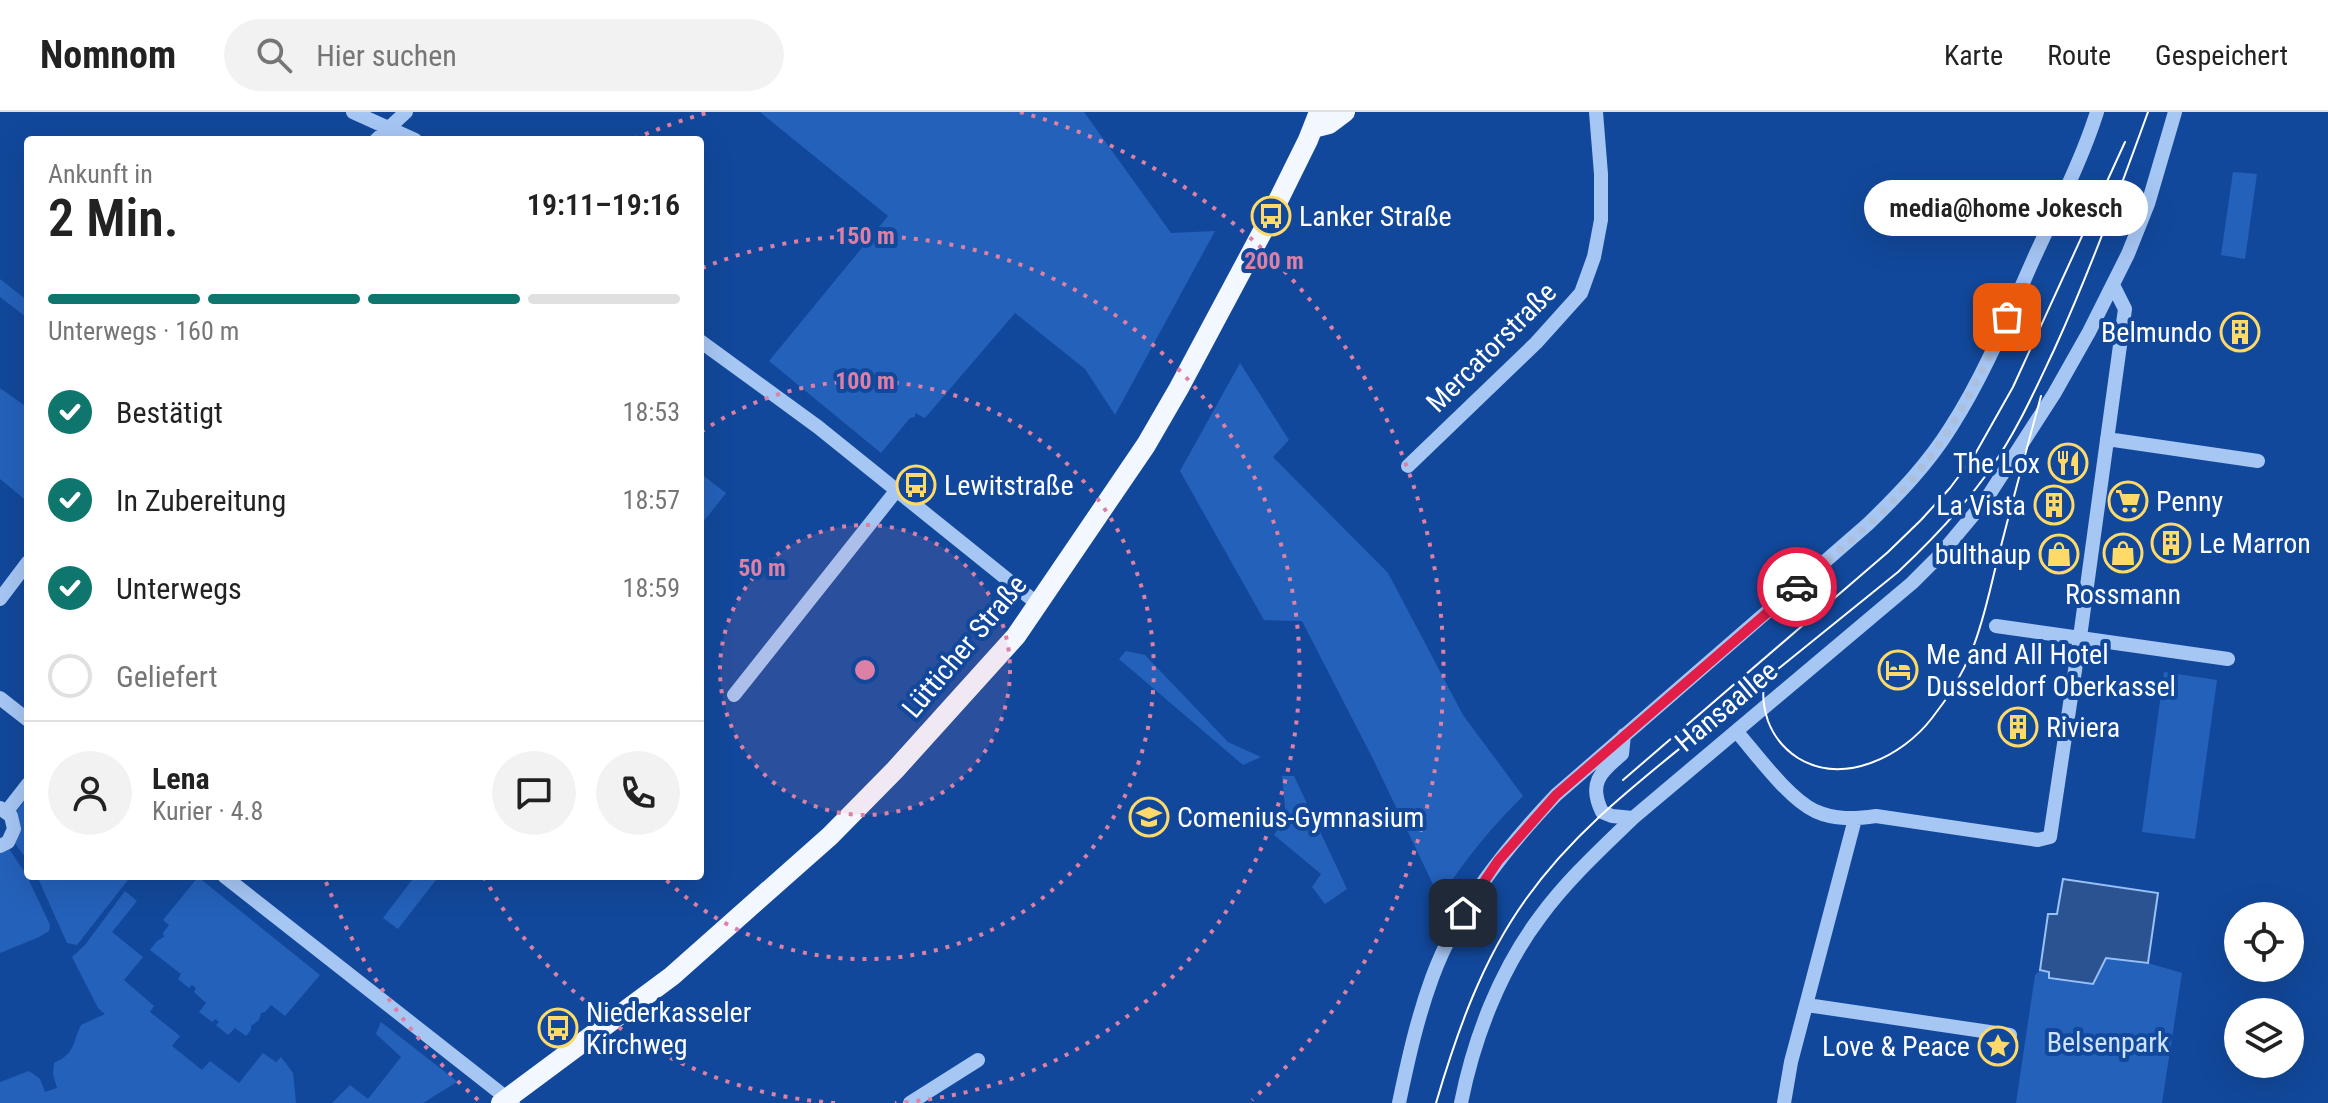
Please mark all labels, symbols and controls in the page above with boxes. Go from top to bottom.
search box [224,19,784,91]
text: Nomnom [40,33,176,77]
icon: search [252,33,296,77]
text: Hier suchen [316,38,457,73]
text: Karte [1944,39,2003,72]
text: Route [2047,39,2111,72]
text: Gespeichert [2155,39,2288,72]
text: Ankunft in [48,159,153,189]
callout: media@home Jokesch [1865,181,2149,237]
text: 19:11–19:16 [527,187,680,222]
text: 2 Min. [48,188,179,249]
text: media@home Jokesch [1889,193,2123,223]
bus stop icon: Lanker Straße [1250,195,1292,237]
place label: Lanker Straße [1299,200,1452,233]
text: 150 m [835,222,895,250]
text: 200 m [1244,247,1304,275]
street label: Mercatorstraße [1420,276,1563,419]
pin [1973,283,2041,351]
icon: bag [1985,295,2029,339]
building icon: Belmundo [2219,311,2261,353]
text: Unterwegs · 160 m [48,316,239,346]
place label: Belmundo [2101,316,2212,349]
text: 100 m [835,367,895,395]
icon: check [48,390,92,434]
text: Bestätigt [116,395,223,430]
text: 18:53 [623,397,680,427]
restaurant icon: The Lox [2047,442,2089,484]
place label: The Lox [1953,447,2040,480]
bus stop icon: Lewitstraße [895,464,937,506]
place label: Lewitstraße [944,469,1074,502]
icon: check [48,478,92,522]
supermarket icon: Penny [2107,480,2149,522]
text: In Zubereitung [116,483,286,518]
building icon: La Vista [2033,484,2075,526]
text: 18:57 [623,485,680,515]
place label: Penny [2156,485,2224,518]
place label: La Vista [1936,489,2026,522]
building icon: Le Marron [2150,522,2192,564]
place label: Le Marron [2199,527,2311,560]
shop icon: Rossmann [2102,532,2144,574]
shop icon: bulthaup [2038,533,2080,575]
place label: bulthaup [1935,538,2031,571]
courier [1757,547,1837,627]
text: 50 m [738,554,786,582]
icon: car [1775,565,1819,609]
icon: check [48,566,92,610]
street label: Lütticher Straße [895,568,1034,724]
text: Unterwegs [116,571,242,606]
text: 18:59 [623,573,680,603]
place label: Rossmann [2065,578,2181,611]
place label: Me and All Hotel Dusseldorf Oberkassel [1926,638,2176,703]
hotel icon: Me and All Hotel Dusseldorf Oberkassel [1877,649,1919,691]
street label: Hansaallee [1669,654,1784,759]
centre of rings [851,656,879,684]
text: Geliefert [116,659,218,694]
building icon: Riviera [1997,706,2039,748]
place label: Riviera [2046,711,2120,744]
button: person [48,751,132,835]
button: chat [492,751,576,835]
button: phone [596,751,680,835]
text: Lena [152,761,210,796]
text: Kurier · 4.8 [152,796,263,826]
school or university icon: Comenius-Gymnasium [1128,796,1170,838]
place label: Comenius-Gymnasium [1177,801,1424,834]
pin [1429,879,1497,947]
icon: home [1441,891,1485,935]
map controls [2224,902,2304,1078]
button: locate [2224,902,2304,982]
place label: Niederkasseler Kirchweg [586,996,751,1061]
button: layers [2224,998,2304,1078]
bus stop icon: Niederkasseler Kirchweg [537,1007,579,1049]
place icon: Love & Peace [1977,1025,2019,1067]
park label: Belsenpark [2047,1026,2170,1059]
place label: Love & Peace [1822,1030,1970,1063]

